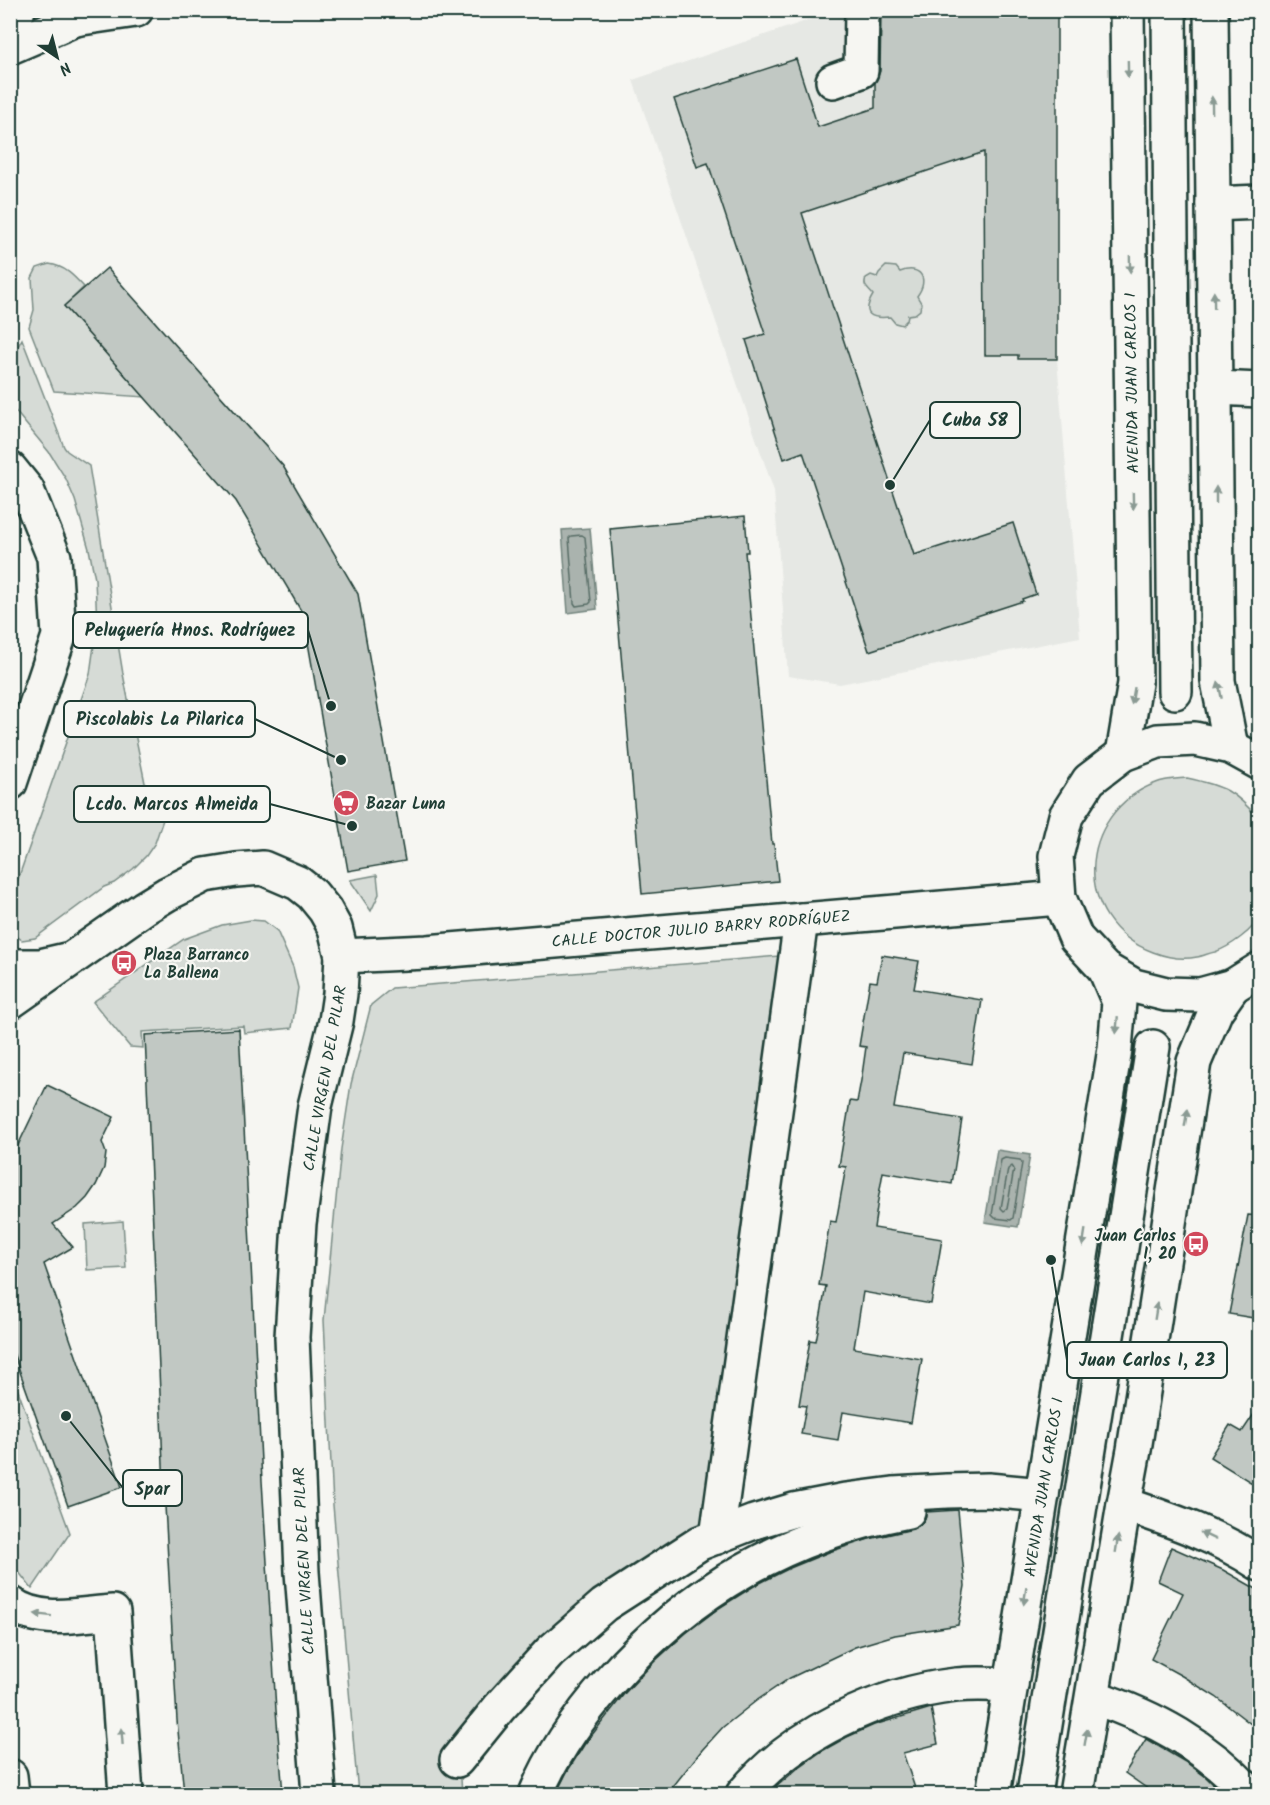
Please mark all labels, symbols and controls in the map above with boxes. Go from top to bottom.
north arrow [27,27,87,87]
text: N [53,55,76,81]
one-way arrow [1123,59,1133,78]
one-way arrow [1207,96,1217,115]
one-way arrow [1125,254,1135,273]
one-way arrow [1209,291,1219,310]
street label: AVENIDA JUAN CARLOS I [1118,292,1147,474]
callout: Cuba 58 [930,402,1020,438]
text: Cuba 58 [942,407,1008,436]
one-way arrow [1211,486,1221,505]
one-way arrow [1128,491,1138,510]
callout: Peluquería Hnos. Rodríguez [73,612,308,648]
text: Peluquería Hnos. Rodríguez [85,617,296,646]
one-way arrow [1215,680,1224,699]
one-way arrow [1128,686,1137,705]
callout: Piscolabis La Pilarica [64,701,255,737]
text: Piscolabis La Pilarica [76,706,244,735]
callout: Lcdo. Marcos Almeida [74,786,270,822]
supermarket icon: Bazar Luna [331,788,361,818]
text: Lcdo. Marcos Almeida [86,791,258,820]
place label: Bazar Luna [366,792,445,817]
street label: CALLE DOCTOR JULIO BARRY RODRÍGUEZ [551,904,852,955]
place label: Plaza Barranco La Ballena [144,943,249,986]
bus stop icon: Plaza Barranco La Ballena [109,948,139,978]
street label: CALLE VIRGEN DEL PILAR [297,983,354,1173]
one-way arrow [1112,1015,1122,1034]
one-way arrow [1181,1108,1190,1127]
place label: Juan Carlos I, 20 [1094,1224,1177,1267]
one-way arrow [1079,1229,1088,1248]
bus stop icon: Juan Carlos I, 20 [1181,1229,1211,1259]
one-way arrow [1152,1301,1161,1320]
callout: Juan Carlos I, 23 [1067,1342,1227,1378]
text: Juan Carlos I, 23 [1079,1347,1215,1376]
street label: AVENIDA JUAN CARLOS I [1018,1396,1071,1579]
street label: CALLE VIRGEN DEL PILAR [287,1466,322,1655]
callout: Spar [123,1470,182,1506]
text: Spar [134,1476,171,1505]
one-way arrow [1199,1532,1217,1542]
one-way arrow [1113,1535,1122,1554]
one-way arrow [1020,1587,1029,1606]
one-way arrow [33,1610,52,1620]
one-way arrow [117,1727,127,1746]
one-way arrow [1082,1727,1091,1746]

